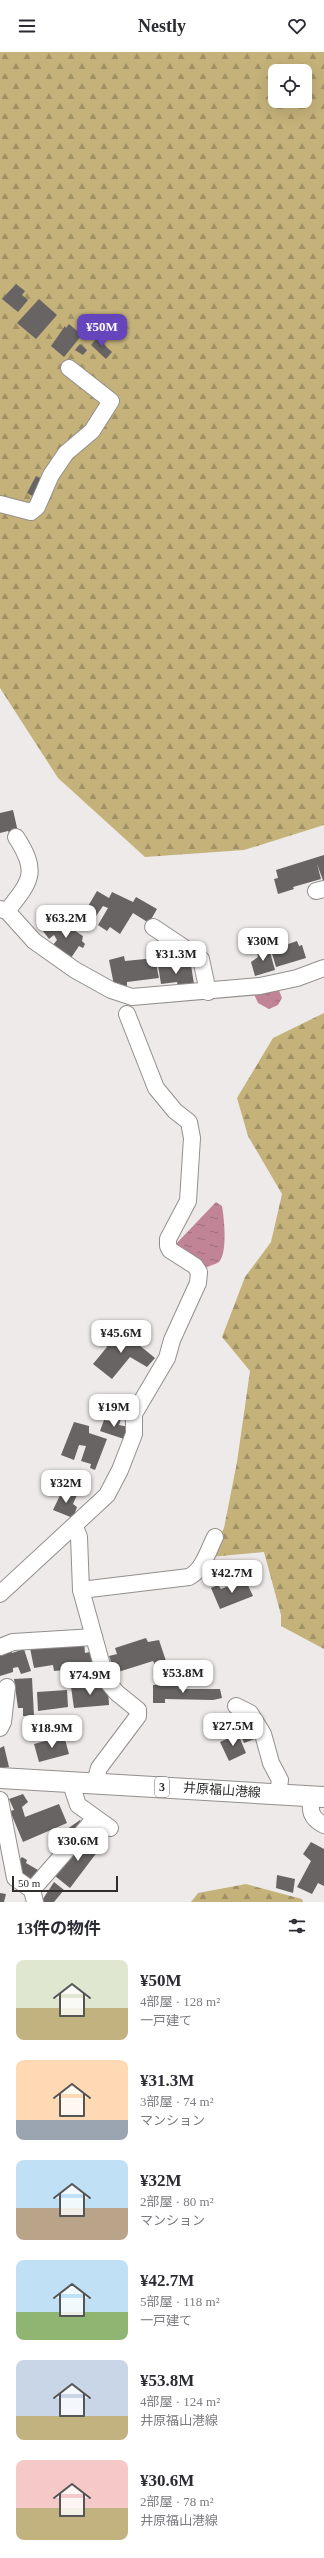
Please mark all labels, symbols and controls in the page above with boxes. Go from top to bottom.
icon: menu [16,15,38,37]
icon: heart [286,15,308,37]
text: Nestly [138,16,186,36]
map controls [268,64,312,108]
button: locate [268,64,312,108]
pin: ¥50M [78,314,126,348]
text: ¥50M [86,319,118,334]
pin: ¥63.2M [33,905,99,939]
text: ¥63.2M [45,910,87,925]
pin: ¥30M [239,928,287,962]
text: ¥30M [247,933,279,948]
pin: ¥31.3M [143,941,209,975]
text: ¥31.3M [155,946,197,961]
pin: ¥45.6M [88,1320,154,1354]
text: ¥45.6M [100,1325,142,1340]
pin: ¥19M [90,1394,138,1428]
text: ¥19M [98,1399,130,1414]
pin: ¥32M [42,1470,90,1504]
text: ¥32M [50,1475,82,1490]
pin: ¥42.7M [199,1560,265,1594]
text: ¥42.7M [211,1565,253,1580]
pin: ¥53.8M [150,1660,216,1694]
pin: ¥74.9M [57,1662,123,1696]
text: ¥53.8M [162,1665,204,1680]
text: ¥74.9M [69,1667,111,1682]
pin: ¥27.5M [200,1713,266,1747]
pin: ¥18.9M [19,1715,85,1749]
text: ¥27.5M [212,1718,254,1733]
text: ¥18.9M [31,1720,73,1735]
road number: 3 [155,1777,169,1797]
street label: 井原福山港線 [183,1780,261,1800]
pin: ¥30.6M [45,1828,111,1862]
text: ¥30.6M [57,1833,99,1848]
scale bar [12,1874,118,1893]
text: 50 m [18,1877,40,1889]
icon: filters [286,1915,308,1937]
text: 13件の物件 [16,1919,101,1938]
text: ¥50M [140,1971,182,1990]
icon: home [48,1976,96,2024]
text: 4部屋 · 128 m² [140,1994,220,2009]
text: 一戸建て [140,2013,192,2028]
text: ¥31.3M [140,2071,194,2090]
icon: home [48,2076,96,2124]
text: 3部屋 · 74 m² [140,2094,214,2109]
text: マンション [140,2113,205,2128]
text: ¥32M [140,2171,182,2190]
icon: home [48,2176,96,2224]
text: 2部屋 · 80 m² [140,2194,214,2209]
text: マンション [140,2213,205,2228]
text: ¥42.7M [140,2271,194,2290]
icon: home [48,2276,96,2324]
text: 5部屋 · 118 m² [140,2294,220,2309]
text: 一戸建て [140,2313,192,2328]
text: ¥53.8M [140,2371,194,2390]
icon: home [48,2376,96,2424]
text: 4部屋 · 124 m² [140,2394,220,2409]
text: 井原福山港線 [140,2413,218,2428]
text: ¥30.6M [140,2471,194,2490]
icon: home [48,2476,96,2524]
text: 2部屋 · 78 m² [140,2494,214,2509]
text: 井原福山港線 [140,2513,218,2528]

